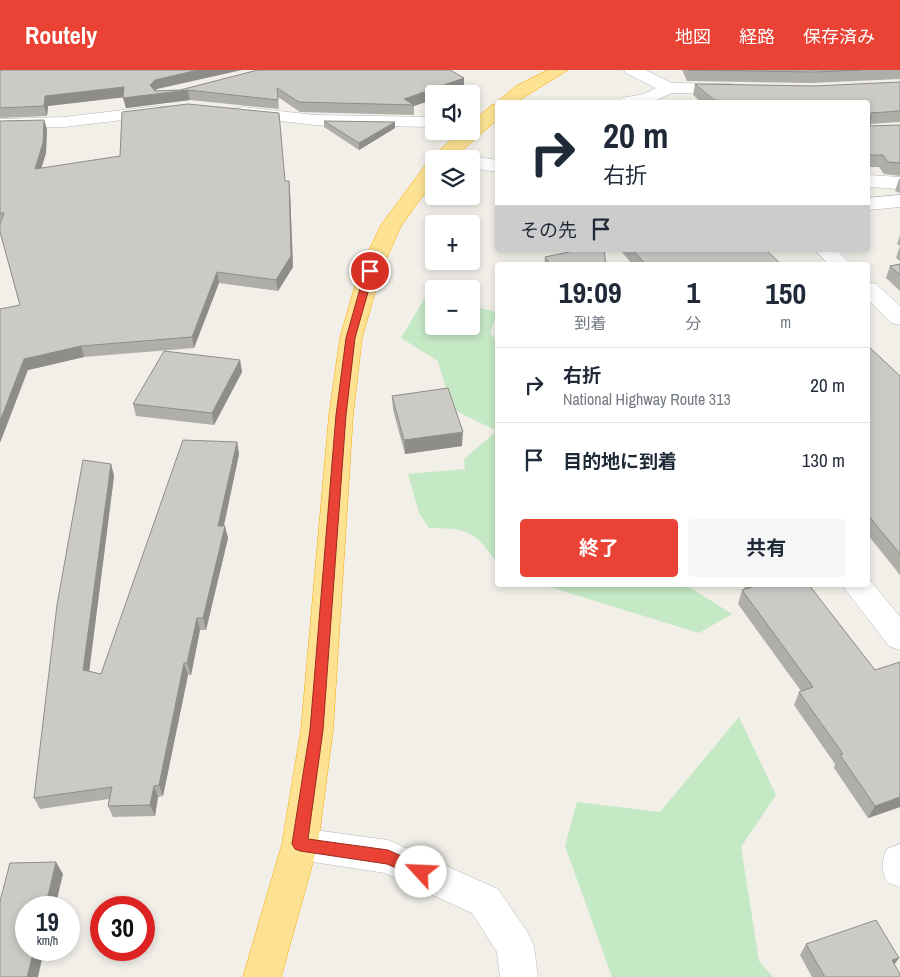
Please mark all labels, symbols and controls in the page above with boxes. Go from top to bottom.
text: Routely [25,19,97,51]
text: 地図 [675,24,711,49]
text: 経路 [739,24,775,49]
text: 保存済み [803,24,875,49]
map controls [425,85,480,335]
button: sound [425,85,480,140]
text: 20 m [603,112,668,159]
icon: right [520,120,585,185]
button: layers [425,150,480,205]
text: 右折 [603,160,647,190]
button: + [425,215,480,270]
icon: arrive [587,215,615,243]
text: その先 [520,217,577,243]
pin [349,250,391,292]
icon: arrive [356,257,384,285]
text: 19:09 [559,272,622,312]
text: 1 [687,272,700,312]
text: 150 [765,273,806,313]
button: − [425,280,480,335]
text: m [780,311,791,333]
text: 到着 [574,312,606,334]
text: 分 [685,312,701,334]
text: 右折 [563,362,601,388]
icon: right [520,371,548,399]
text: 20 m [810,372,845,398]
text: National Highway Route 313 [563,388,731,410]
icon: arrive [520,446,548,474]
text: 130 m [802,447,845,473]
text: 目的地に到着 [563,448,677,474]
button: 終了 [520,519,678,577]
button: 共有 [688,519,845,577]
position arrow [394,845,446,897]
speed limit sign: 30 [90,896,155,961]
text: 19 [36,905,59,939]
text: km/h [37,933,58,949]

